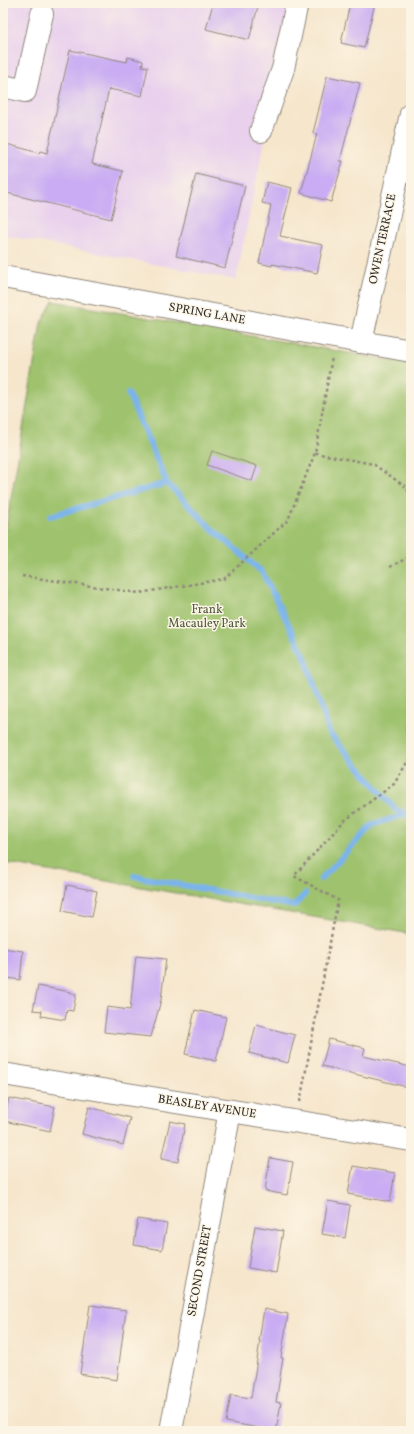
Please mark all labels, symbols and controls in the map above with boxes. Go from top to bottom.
street label: OWEN TERRACE [366,192,400,286]
street label: SPRING LANE [167,299,247,329]
park label: Frank Macauley Park [168,602,246,632]
street label: BEASLEY AVENUE [157,1091,257,1123]
street label: SECOND STREET [184,1224,216,1318]

